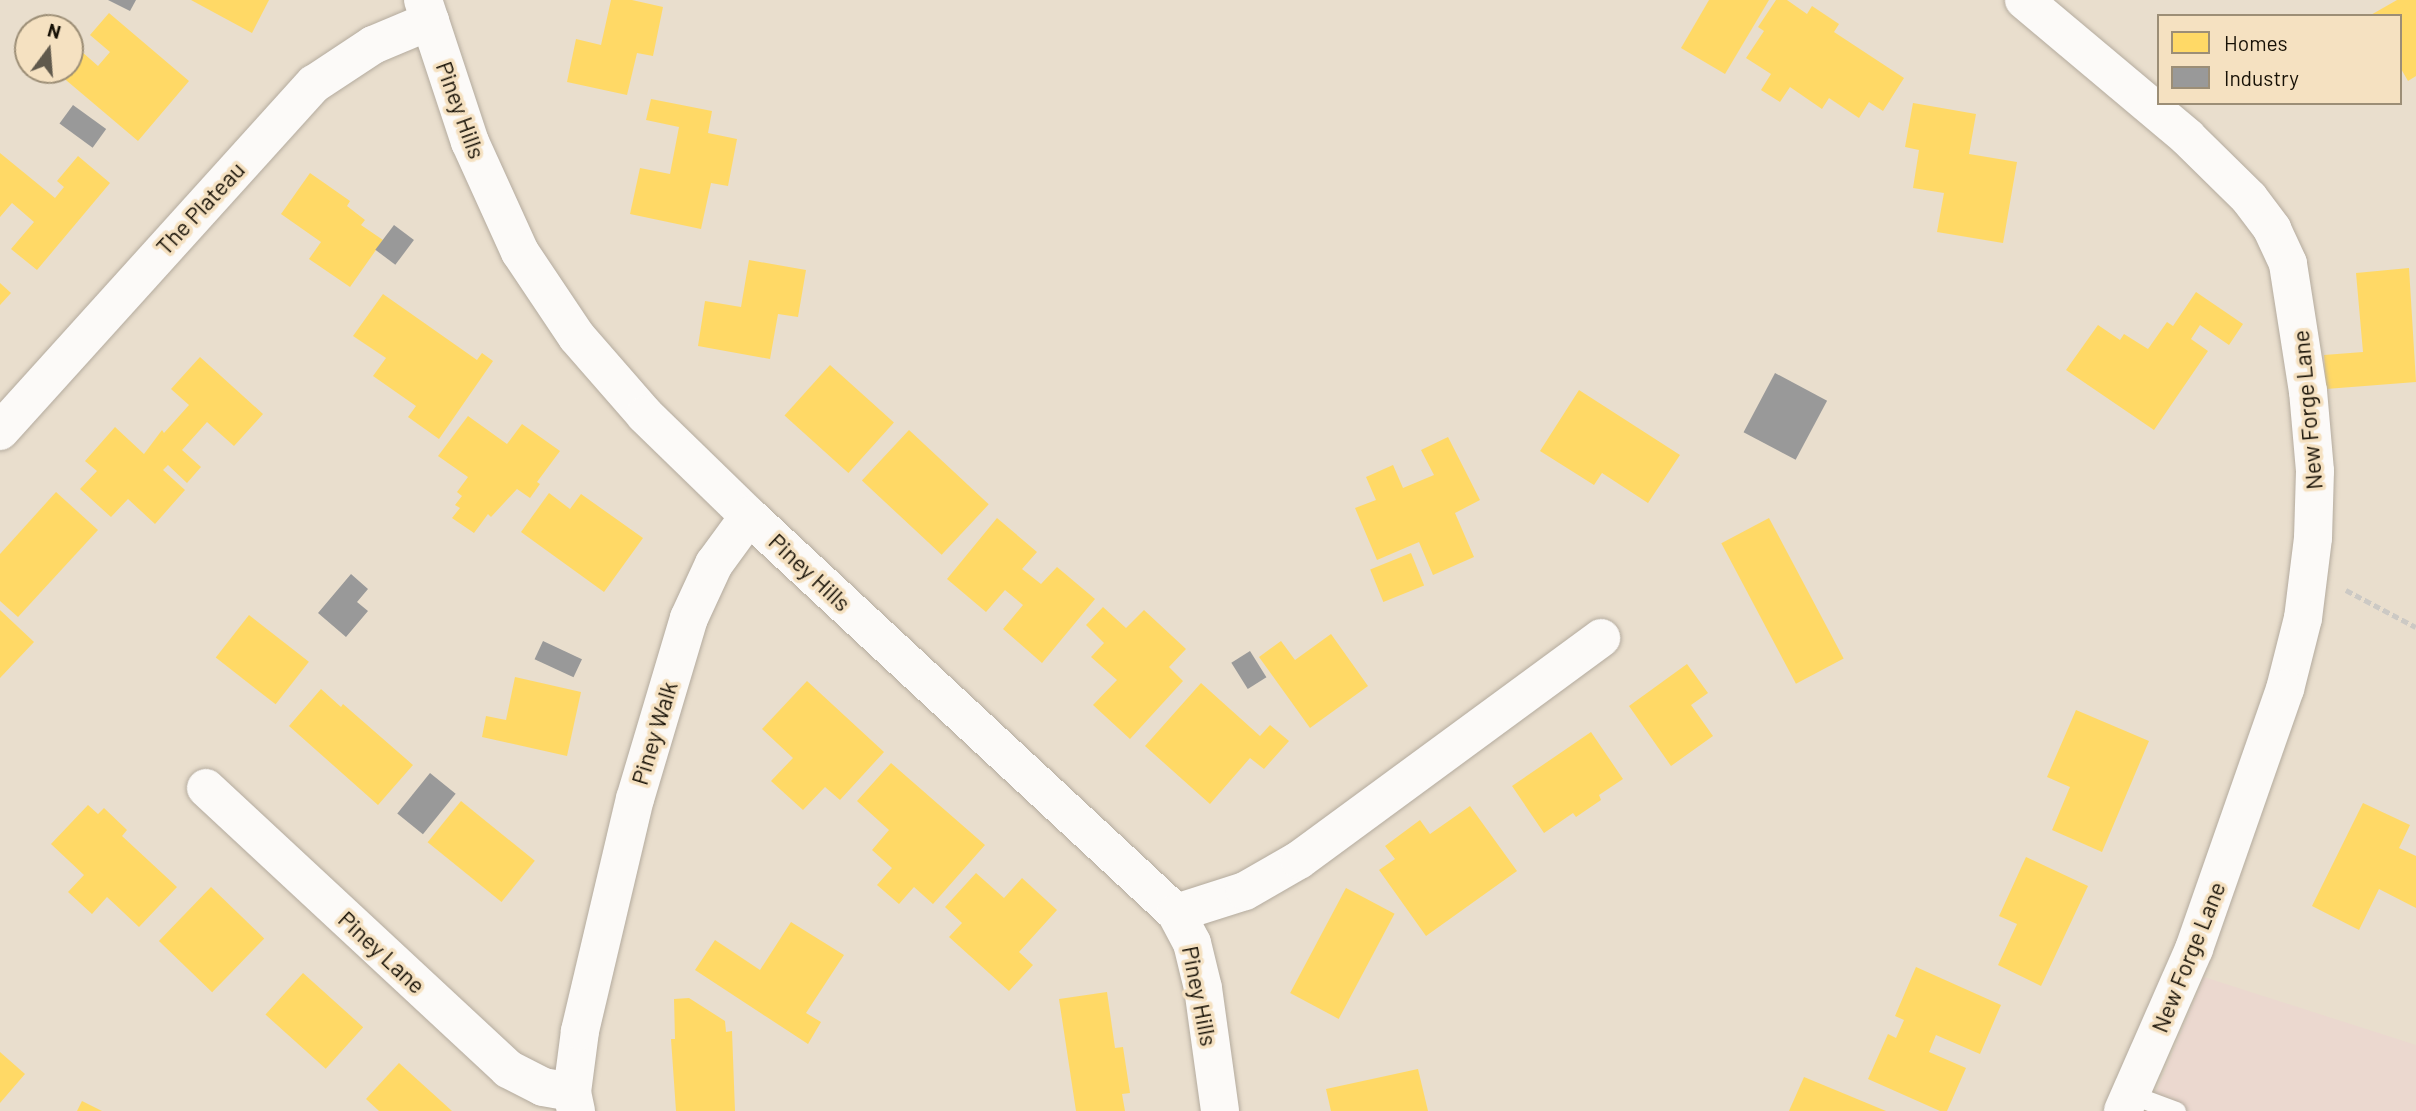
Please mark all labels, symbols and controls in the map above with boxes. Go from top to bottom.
north arrow [14,14,84,84]
legend [2157,14,2402,105]
text: N [45,17,64,43]
text: Homes [2224,30,2288,55]
street label: Piney Hills [431,58,491,162]
text: Industry [2224,65,2299,90]
street label: The Plateau [150,156,250,260]
street label: New Forge Lane [2286,329,2328,491]
street label: Piney Hills [763,527,857,617]
street label: Piney Walk [625,678,683,788]
street label: New Forge Lane [2145,878,2231,1036]
street label: Piney Lane [333,905,431,999]
street label: Piney Hills [1177,944,1223,1048]

